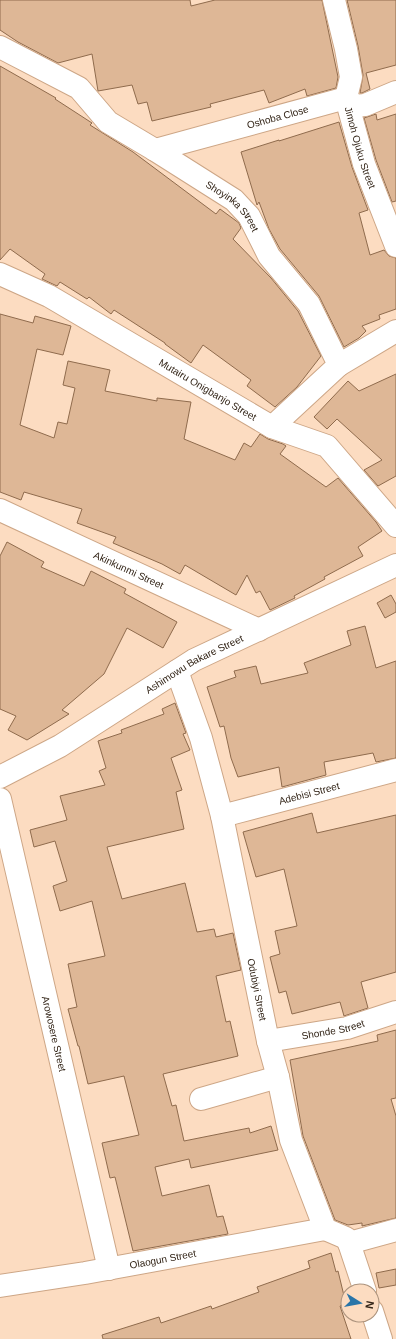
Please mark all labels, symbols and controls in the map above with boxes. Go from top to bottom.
street label: Oshoba Close [246,103,310,130]
street label: Jimoh Ojuku Street [343,105,379,190]
street label: Shoyinka Street [204,178,261,233]
street label: Mutairu Onigbanjo Street [157,356,259,422]
street label: Akinkunmi Street [92,549,166,591]
street label: Ashimowu Bakare Street [143,632,245,695]
street label: Adebisi Street [277,780,341,806]
street label: Odubiyi Street [246,957,269,1022]
street label: Arowosere Street [40,995,69,1073]
street label: Shonde Street [301,1017,366,1041]
street label: Olaogun Street [129,1247,197,1270]
north arrow [340,1283,380,1323]
text: N [363,1300,376,1310]

